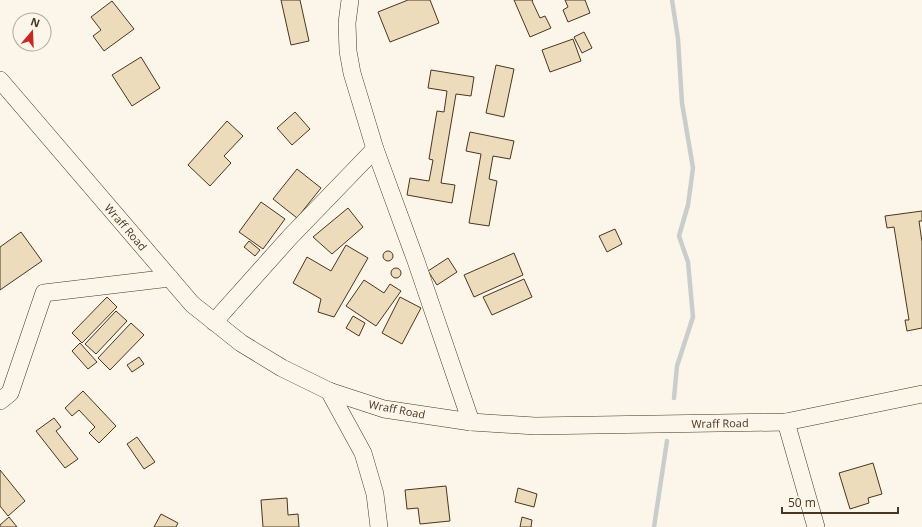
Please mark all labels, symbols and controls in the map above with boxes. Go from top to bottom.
north arrow [12,12,52,52]
text: N [29,14,42,31]
street label: Wraff Road [102,200,150,254]
street label: Wraff Road [367,396,427,422]
street label: Wraff Road [691,415,749,431]
scale bar [782,489,898,515]
text: 50 m [788,494,816,511]

